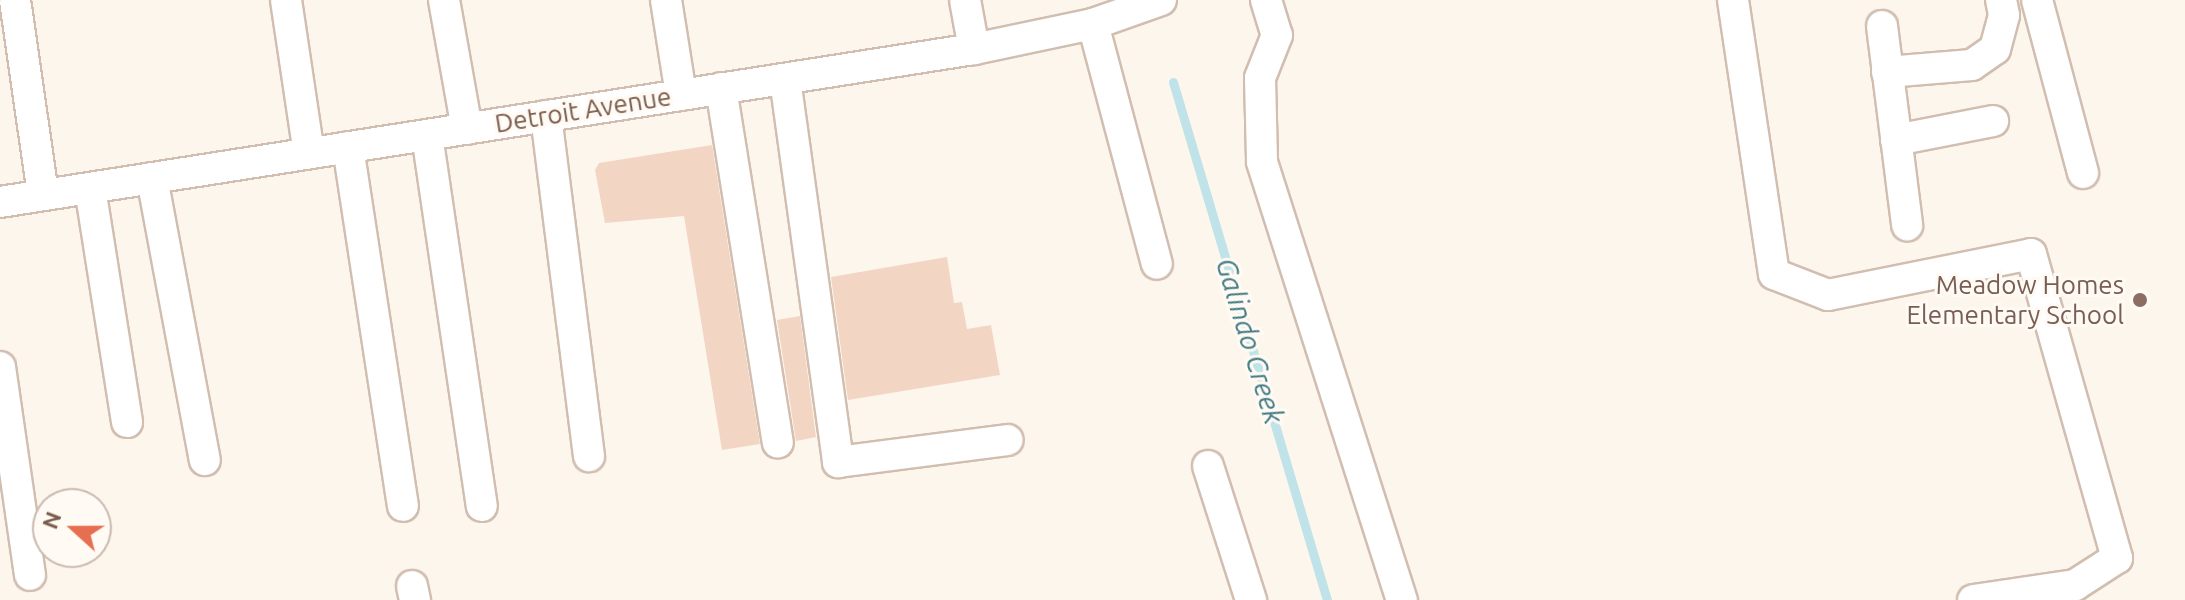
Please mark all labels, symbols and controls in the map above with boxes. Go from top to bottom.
street label: Detroit Avenue [493,81,673,139]
water label: Galindo Creek [1209,254,1291,428]
place label: Meadow Homes Elementary School [1906,269,2124,330]
marker: Meadow Homes Elementary School [2131,291,2149,309]
north arrow [32,488,112,568]
text: N [36,508,66,532]

